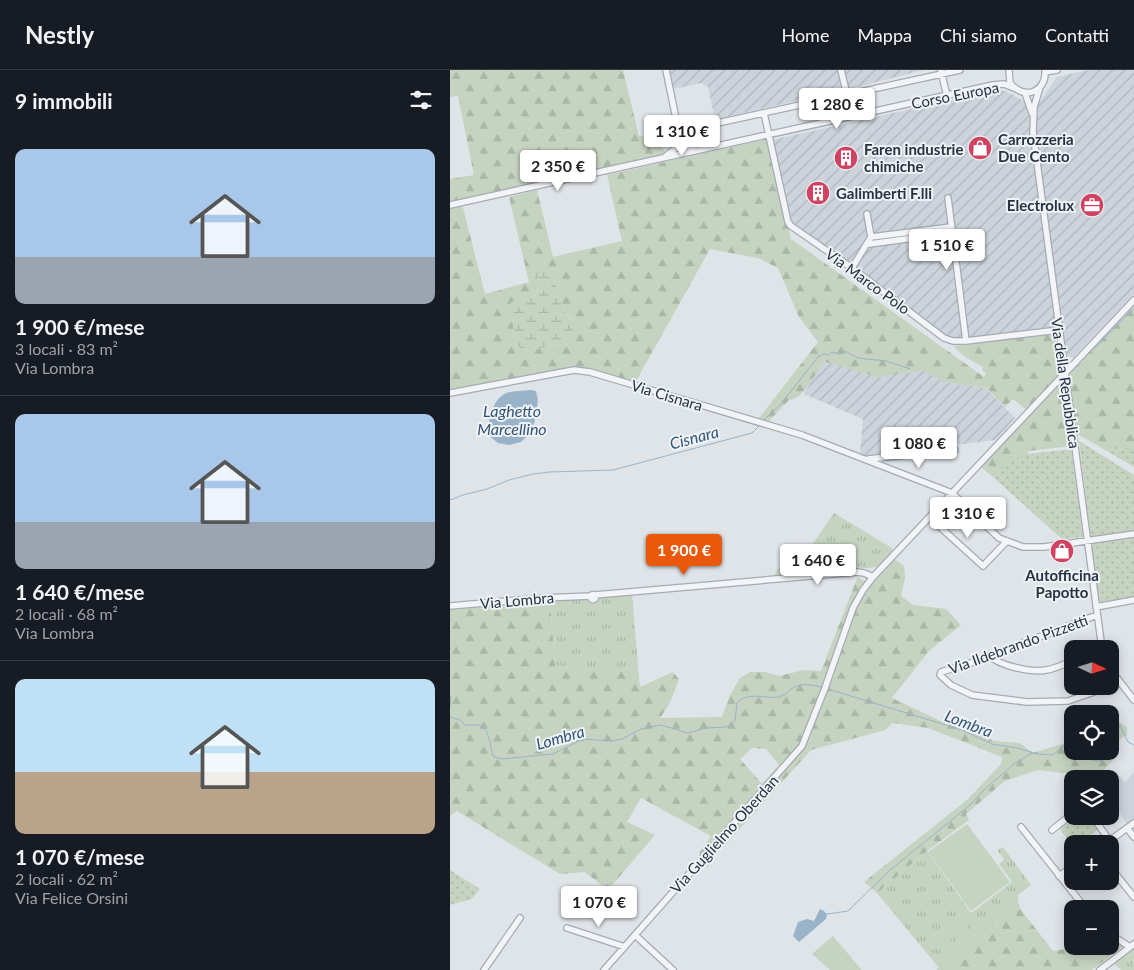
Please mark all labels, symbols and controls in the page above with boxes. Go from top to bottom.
text: Nestly [25,20,94,49]
text: Home [781,24,829,46]
text: Mappa [857,24,912,46]
text: Chi siamo [940,24,1017,46]
text: Contatti [1045,24,1109,46]
street label: Corso Europa [910,78,1000,112]
icon: filters [407,86,435,114]
text: 9 immobili [15,88,113,113]
pin: 1 280 € [791,88,883,130]
text: 1 280 € [810,94,864,113]
pin: 1 310 € [636,114,728,157]
text: 1 310 € [655,121,709,140]
place label: Carrozzeria Due Cento [998,130,1074,165]
shop icon: Carrozzeria Due Cento [967,135,993,161]
place label: Faren industrie chimiche [864,140,963,175]
building icon: Faren industrie chimiche [833,145,859,171]
pin: 2 350 € [512,150,604,192]
text: 2 350 € [531,156,585,175]
building icon: Galimberti F.lli [805,180,831,206]
icon: home [180,181,270,271]
place label: Galimberti F.lli [836,184,932,202]
office icon: Electrolux [1079,192,1105,218]
place label: Electrolux [1007,196,1074,214]
pin: 1 510 € [901,228,993,271]
text: 1 510 € [920,235,974,254]
street label: Via Marco Polo [822,244,914,318]
text: 1 900 €/mese [15,314,145,339]
street label: Via della Repubblica [1048,316,1084,450]
text: 3 locali · 83 m² [15,339,118,358]
text: Via Lombra [15,358,94,377]
street label: Via Cisnara [629,376,705,414]
water label: Laghetto Marcellino [477,401,547,438]
water label: Cisnara [667,421,721,453]
pin: 1 080 € [873,426,965,469]
text: 1 080 € [892,433,946,452]
icon: home [180,447,270,537]
pin: 1 310 € [922,496,1014,539]
text: 1 310 € [941,503,995,522]
pin: 1 900 € [638,534,730,576]
shop icon: Autofficina Papotto [1049,538,1075,564]
text: 1 900 € [657,540,711,559]
pin: 1 640 € [772,544,864,586]
text: 1 640 € [791,550,845,569]
place label: Autofficina Papotto [1024,566,1099,601]
text: 1 640 €/mese [15,579,145,604]
street label: Via Lombra [479,588,555,612]
text: 2 locali · 68 m² [15,604,118,623]
street label: Via Ildebrando Pizzetti [946,610,1090,678]
text: Via Lombra [15,623,94,642]
north arrow [1064,640,1119,695]
map controls [1064,640,1119,955]
water label: Lombra [942,705,996,741]
button: locate [1064,705,1119,760]
icon: home [180,712,270,802]
water label: Lombra [534,721,586,753]
button: layers [1064,770,1119,825]
street label: Via Guglielmo Oberdan [666,771,782,897]
button: + [1064,835,1119,890]
text: 1 070 €/mese [15,844,145,869]
text: 2 locali · 62 m² [15,869,118,888]
pin: 1 070 € [553,886,645,928]
text: Via Felice Orsini [15,888,128,907]
text: 1 070 € [572,892,626,911]
button: − [1064,900,1119,955]

